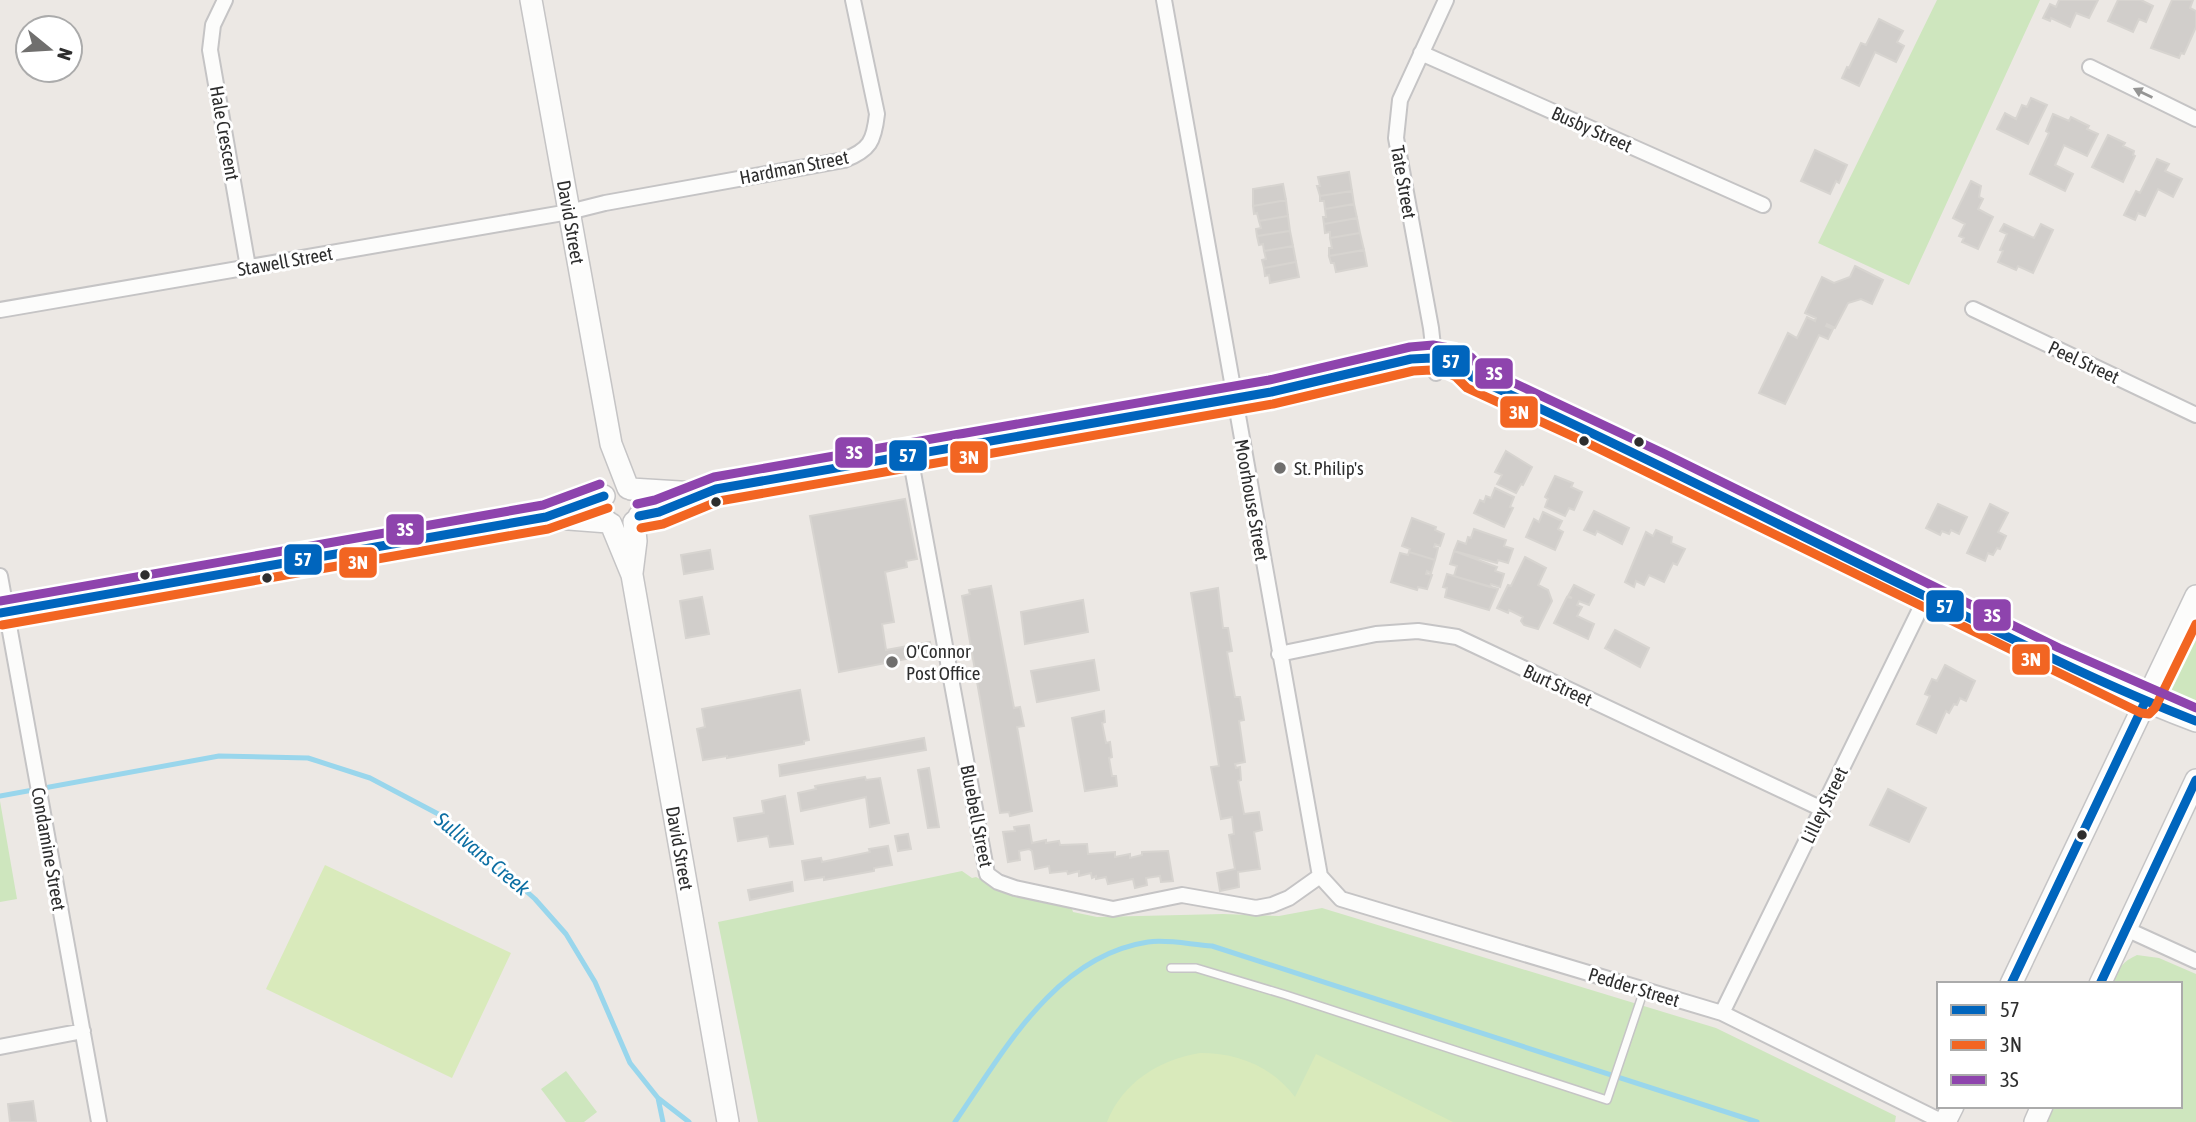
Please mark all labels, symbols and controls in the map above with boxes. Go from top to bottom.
north arrow [14,14,84,84]
text: N [53,46,77,63]
street label: Hale Crescent [206,84,244,182]
one-way arrow [2133,87,2153,98]
street label: Busby Street [1548,101,1636,157]
street label: Tate Street [1387,144,1421,220]
street label: Hardman Street [738,146,850,188]
street label: David Street [553,178,589,266]
street label: Stawell Street [236,242,334,280]
street label: Peel Street [2045,336,2123,388]
line badge: 57 [1431,344,1471,378]
text: 57 [1442,350,1460,372]
line badge: 3S [1474,357,1514,390]
text: 3S [1486,362,1502,384]
line badge: 3N [1499,395,1539,429]
text: 3N [1509,401,1529,423]
unlabelled marker [1577,434,1591,448]
unlabelled marker [1632,435,1646,449]
line badge: 3S [834,436,874,469]
street label: Moorhouse Street [1230,437,1274,563]
line badge: 57 [888,439,928,472]
line badge: 3N [949,440,989,474]
text: 3S [846,441,862,463]
text: 57 [899,444,917,466]
text: 3N [959,446,979,468]
place label: St. Philip's [1294,457,1364,479]
marker: St. Philip's [1272,460,1288,476]
unlabelled marker [709,495,723,509]
line badge: 3S [385,513,425,546]
text: 3S [397,518,413,540]
line badge: 57 [283,543,323,576]
line badge: 3N [338,546,378,579]
text: 57 [294,548,312,570]
text: 3N [348,551,368,573]
unlabelled marker [138,568,152,582]
unlabelled marker [260,571,274,585]
line badge: 57 [1925,589,1965,623]
text: 57 [1936,595,1954,617]
line badge: 3S [1972,598,2012,632]
text: 3S [1984,604,2000,626]
place label: O'Connor Post Office [906,640,980,684]
line badge: 3N [2011,643,2051,676]
text: 3N [2021,648,2041,670]
marker: O'Connor Post Office [884,654,900,670]
street label: Burt Street [1520,660,1596,710]
street label: Bluebell Street [956,763,998,869]
street label: Lilley Street [1796,763,1852,847]
street label: Condamine Street [27,786,71,912]
street label: David Street [662,804,698,892]
water label: Sullivans Creek [430,806,536,900]
unlabelled marker [2075,828,2089,842]
street label: Pedder Street [1586,963,1682,1011]
legend [1937,982,2182,1108]
text: 57 [2000,997,2020,1021]
text: 3N [2000,1032,2022,1056]
text: 3S [2000,1067,2019,1091]

